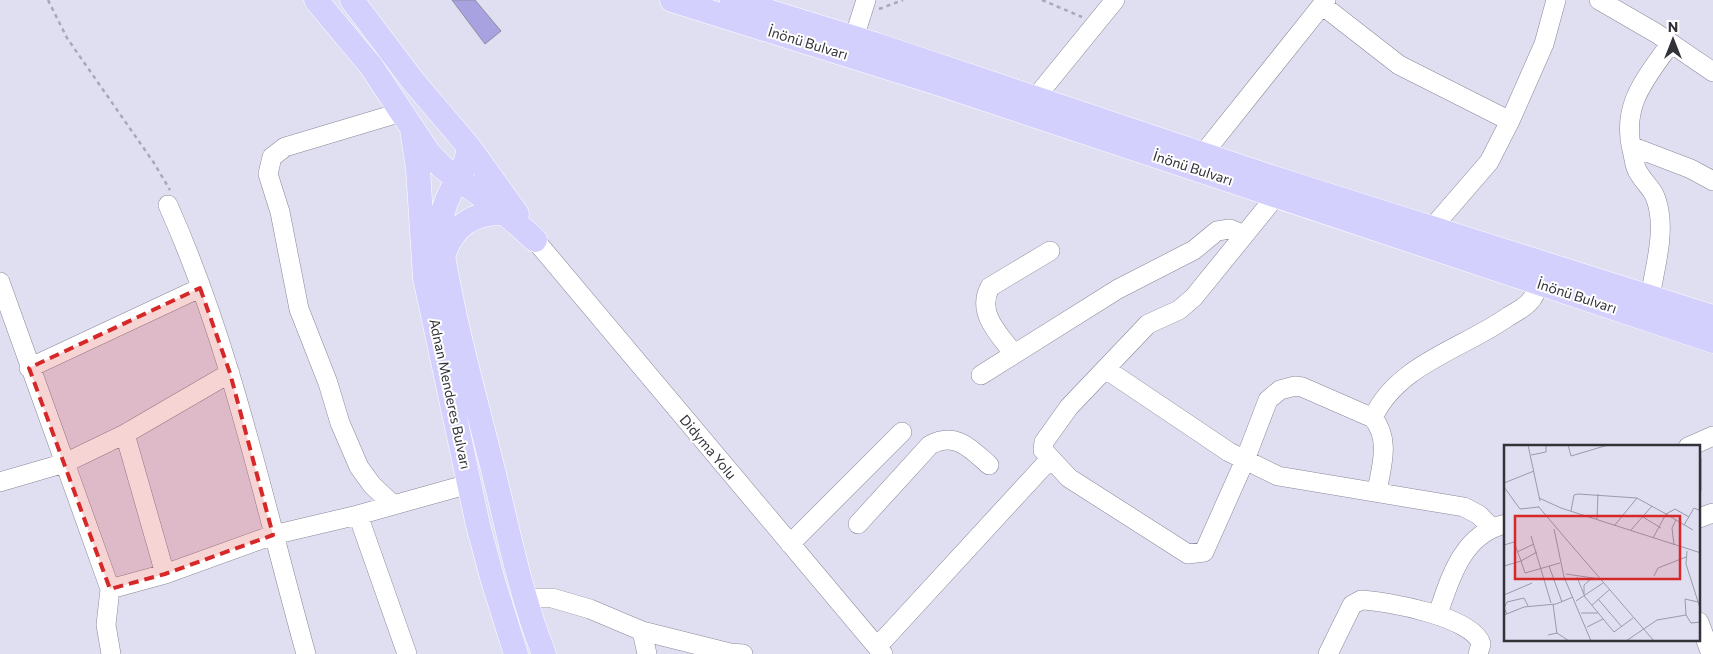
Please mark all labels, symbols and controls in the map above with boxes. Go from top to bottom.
north arrow [1648,15,1698,65]
text: N [1668,18,1678,35]
street label: İnönü Bulvarı [766,22,850,63]
street label: İnönü Bulvarı [1151,147,1235,188]
street label: İnönü Bulvarı [1535,275,1619,316]
street label: Adnan Menderes Bulvarı [426,317,475,471]
street label: Didyma Yolu [676,411,740,482]
inset map [1504,445,1700,642]

